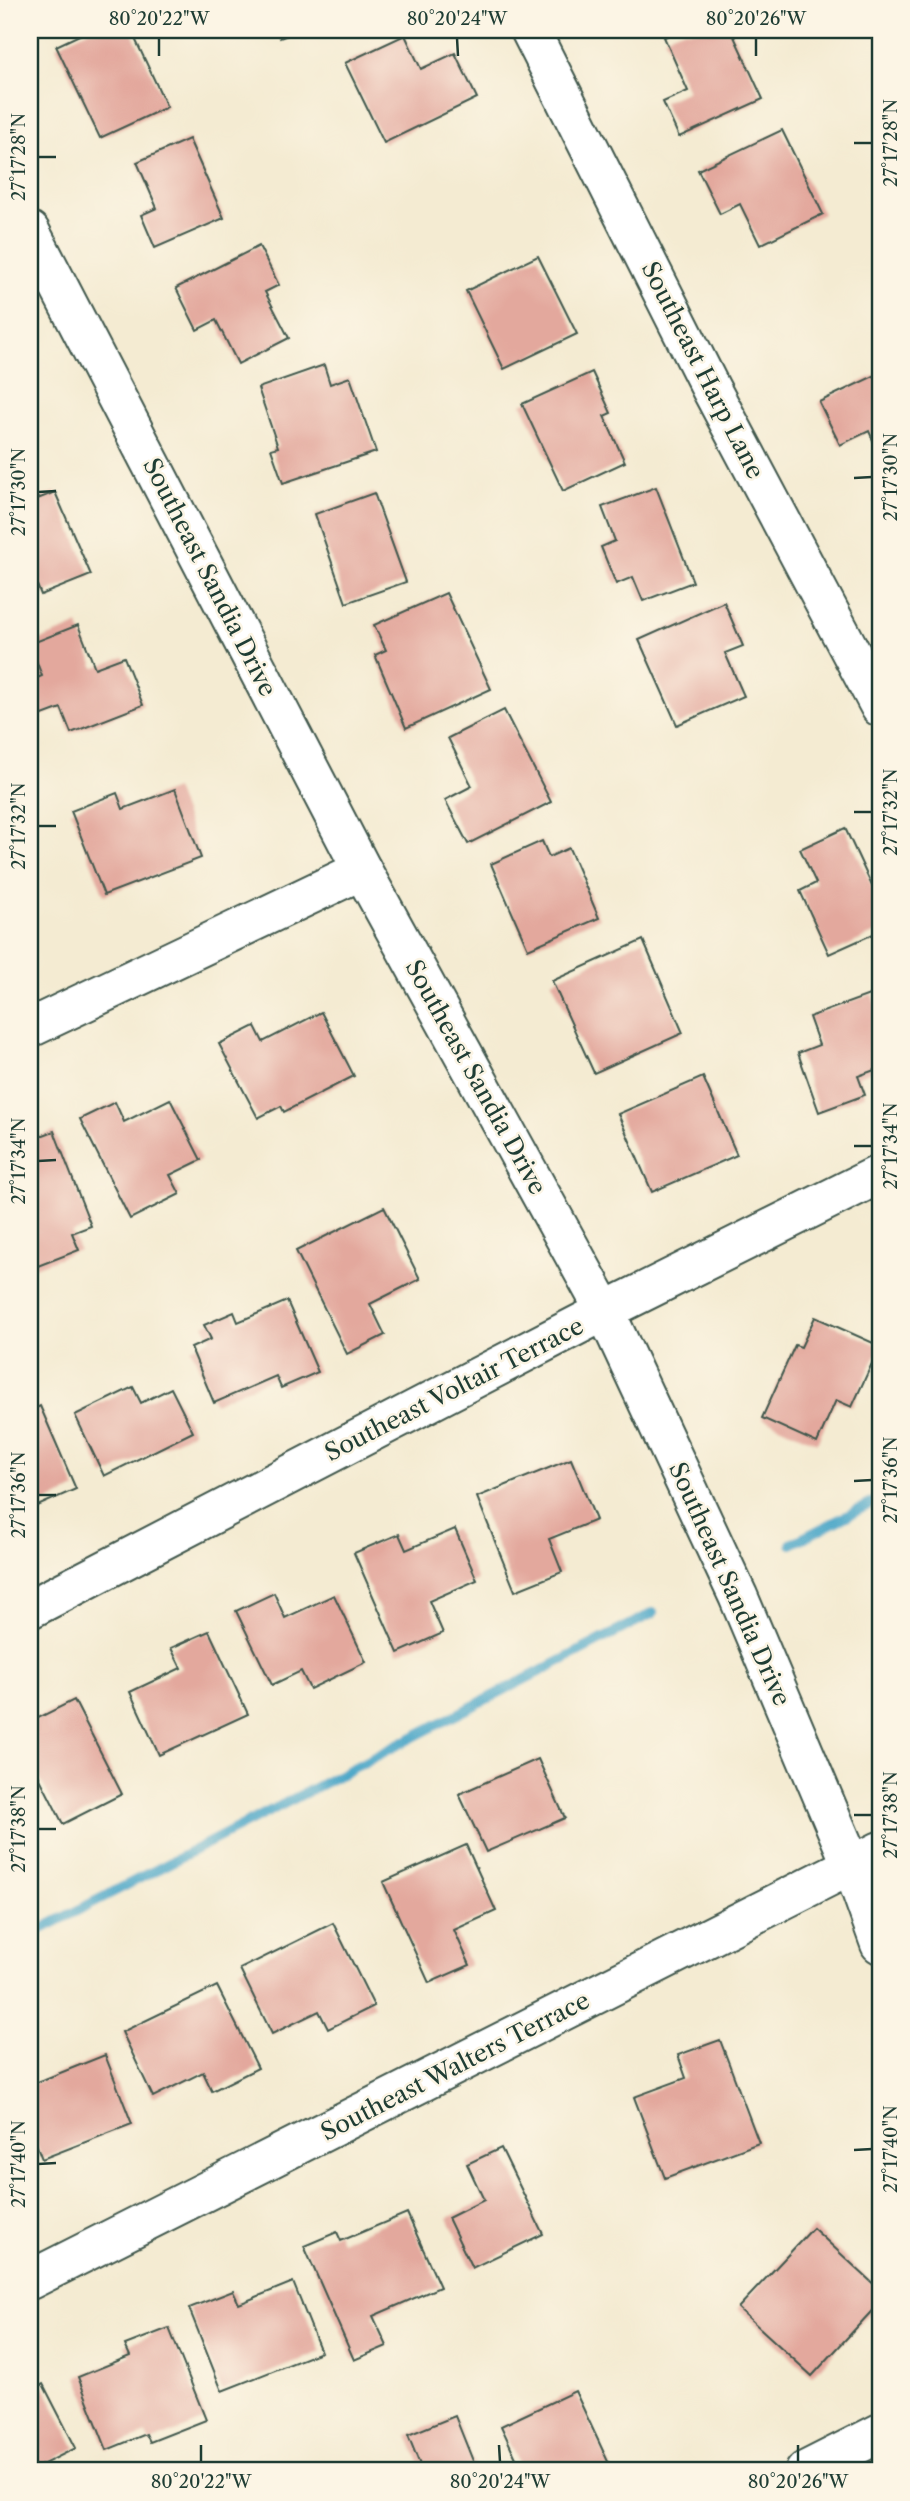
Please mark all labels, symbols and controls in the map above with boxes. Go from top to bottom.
text: 80°20'22"W [109,8,211,30]
text: 80°20'24"W [407,8,509,30]
text: 80°20'26"W [706,8,808,30]
text: 27°17'28"N [880,99,902,187]
text: 27°17'28"N [8,113,30,201]
street label: Southeast Harp Lane [636,257,770,483]
text: 27°17'30"N [880,433,902,521]
text: 27°17'30"N [8,448,30,536]
street label: Southeast Sandia Drive [137,453,283,701]
text: 27°17'32"N [880,768,902,856]
text: 27°17'32"N [8,782,30,870]
street label: Southeast Sandia Drive [399,955,553,1199]
text: 27°17'34"N [880,1102,902,1190]
text: 27°17'34"N [8,1117,30,1205]
street label: Southeast Voltair Terrace [320,1311,588,1467]
text: 27°17'36"N [880,1436,902,1524]
text: 27°17'36"N [8,1451,30,1539]
street label: Southeast Sandia Drive [663,1458,797,1710]
text: 27°17'38"N [880,1771,902,1859]
text: 27°17'38"N [8,1785,30,1873]
street label: Southeast Walters Terrace [316,1985,594,2147]
text: 27°17'40"N [880,2105,902,2193]
text: 27°17'40"N [8,2120,30,2208]
text: 80°20'22"W [151,2471,253,2493]
text: 80°20'24"W [450,2471,552,2493]
text: 80°20'26"W [748,2471,850,2493]

